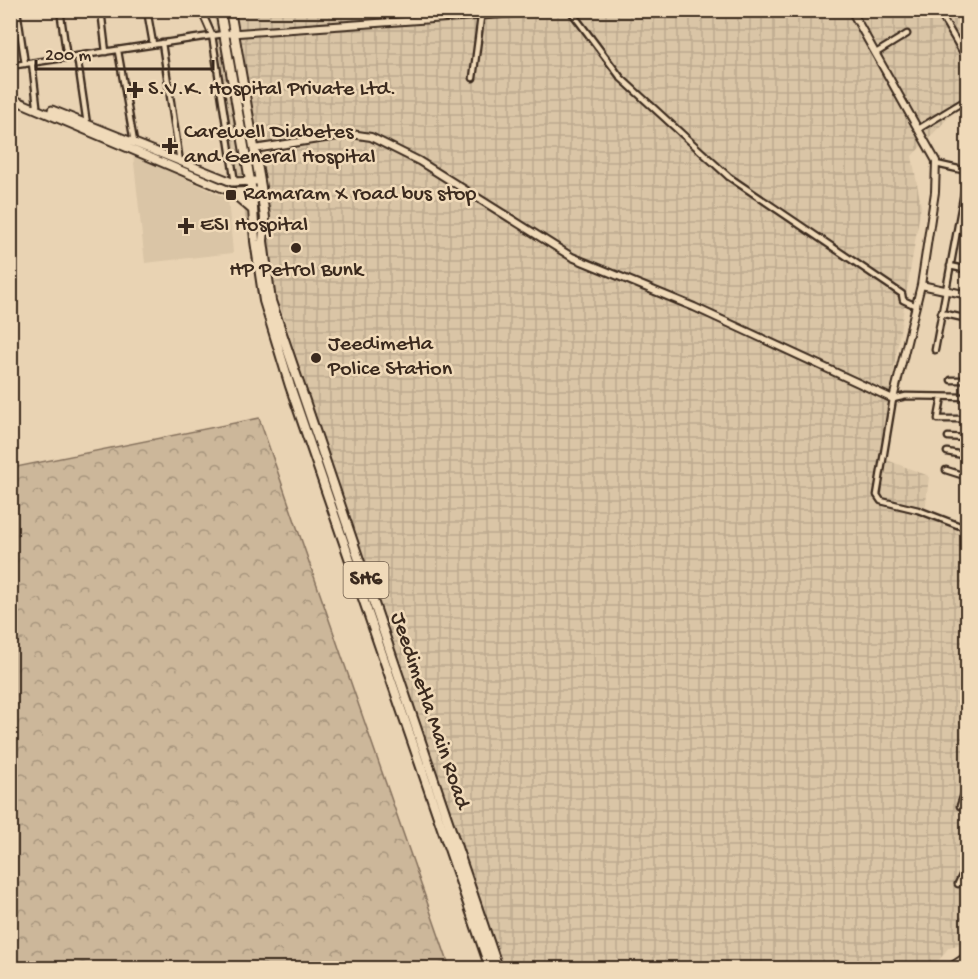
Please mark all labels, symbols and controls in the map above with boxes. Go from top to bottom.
scale bar [36,33,213,71]
text: 200 m [45,46,92,67]
place label: S.V.K. Hospital Private Ltd. [148,77,396,103]
marker: S.V.K. Hospital Private Ltd. [126,81,144,99]
place label: Carewell Diabetes and General Hospital [184,120,376,171]
marker: Carewell Diabetes and General Hospital [161,137,179,155]
place label: Ramaram X road bus stop [243,182,477,208]
marker: Ramaram X road bus stop [224,188,238,202]
place label: ESI Hospital [200,213,308,239]
marker: ESI Hospital [177,217,195,235]
marker: HP Petrol Bunk [289,241,303,255]
place label: HP Petrol Bunk [229,258,365,284]
place label: Jeedimetla Police Station [327,332,453,383]
marker: Jeedimetla Police Station [309,351,323,365]
road number: SH6 [344,562,388,598]
street label: Jeedimetla Main Road [383,609,476,815]

